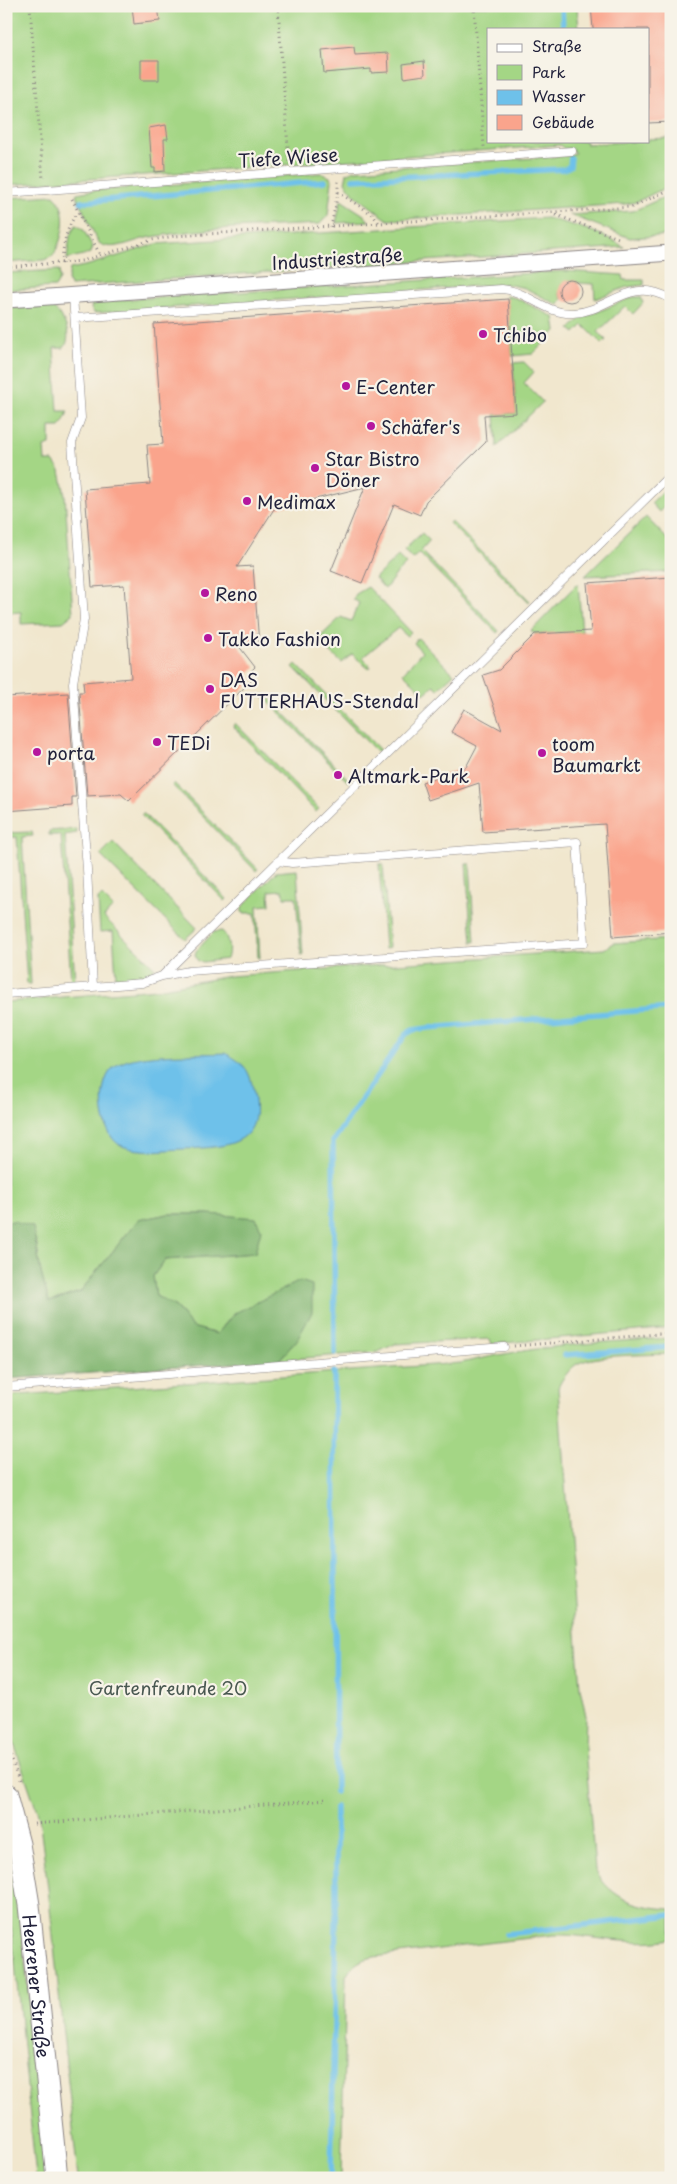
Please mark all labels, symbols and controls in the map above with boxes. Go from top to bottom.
legend [487,28,650,142]
text: Straße [532,34,582,57]
text: Park [532,60,566,83]
text: Wasser [532,84,585,107]
text: Gebäude [532,110,594,133]
street label: Tiefe Wiese [237,140,339,174]
street label: Industriestraße [271,240,403,276]
place label: Tchibo [493,321,547,348]
marker: Tchibo [477,328,489,340]
place label: E-Center [356,373,435,400]
marker: E-Center [340,380,352,392]
place label: Schäfer's [381,413,460,440]
marker: Schäfer's [365,420,377,432]
place label: Star Bistro Döner [325,445,420,493]
marker: Star Bistro Döner [309,462,321,474]
place label: Medimax [257,488,336,515]
marker: Medimax [241,495,253,507]
place label: Reno [215,580,257,607]
marker: Reno [199,587,211,599]
place label: Takko Fashion [218,625,341,652]
marker: Takko Fashion [202,632,214,644]
place label: DAS FUTTERHAUS-Stendal [220,666,419,714]
marker: DAS FUTTERHAUS-Stendal [204,683,216,695]
place label: TEDi [167,729,210,756]
place label: toom Baumarkt [552,730,641,778]
marker: TEDi [151,736,163,748]
place label: porta [47,739,95,766]
marker: porta [31,746,43,758]
marker: toom Baumarkt [536,747,548,759]
place label: Altmark-Park [348,762,469,789]
marker: Altmark-Park [332,769,344,781]
park label: Gartenfreunde 20 [89,1674,247,1701]
street label: Heerener Straße [17,1913,58,2059]

